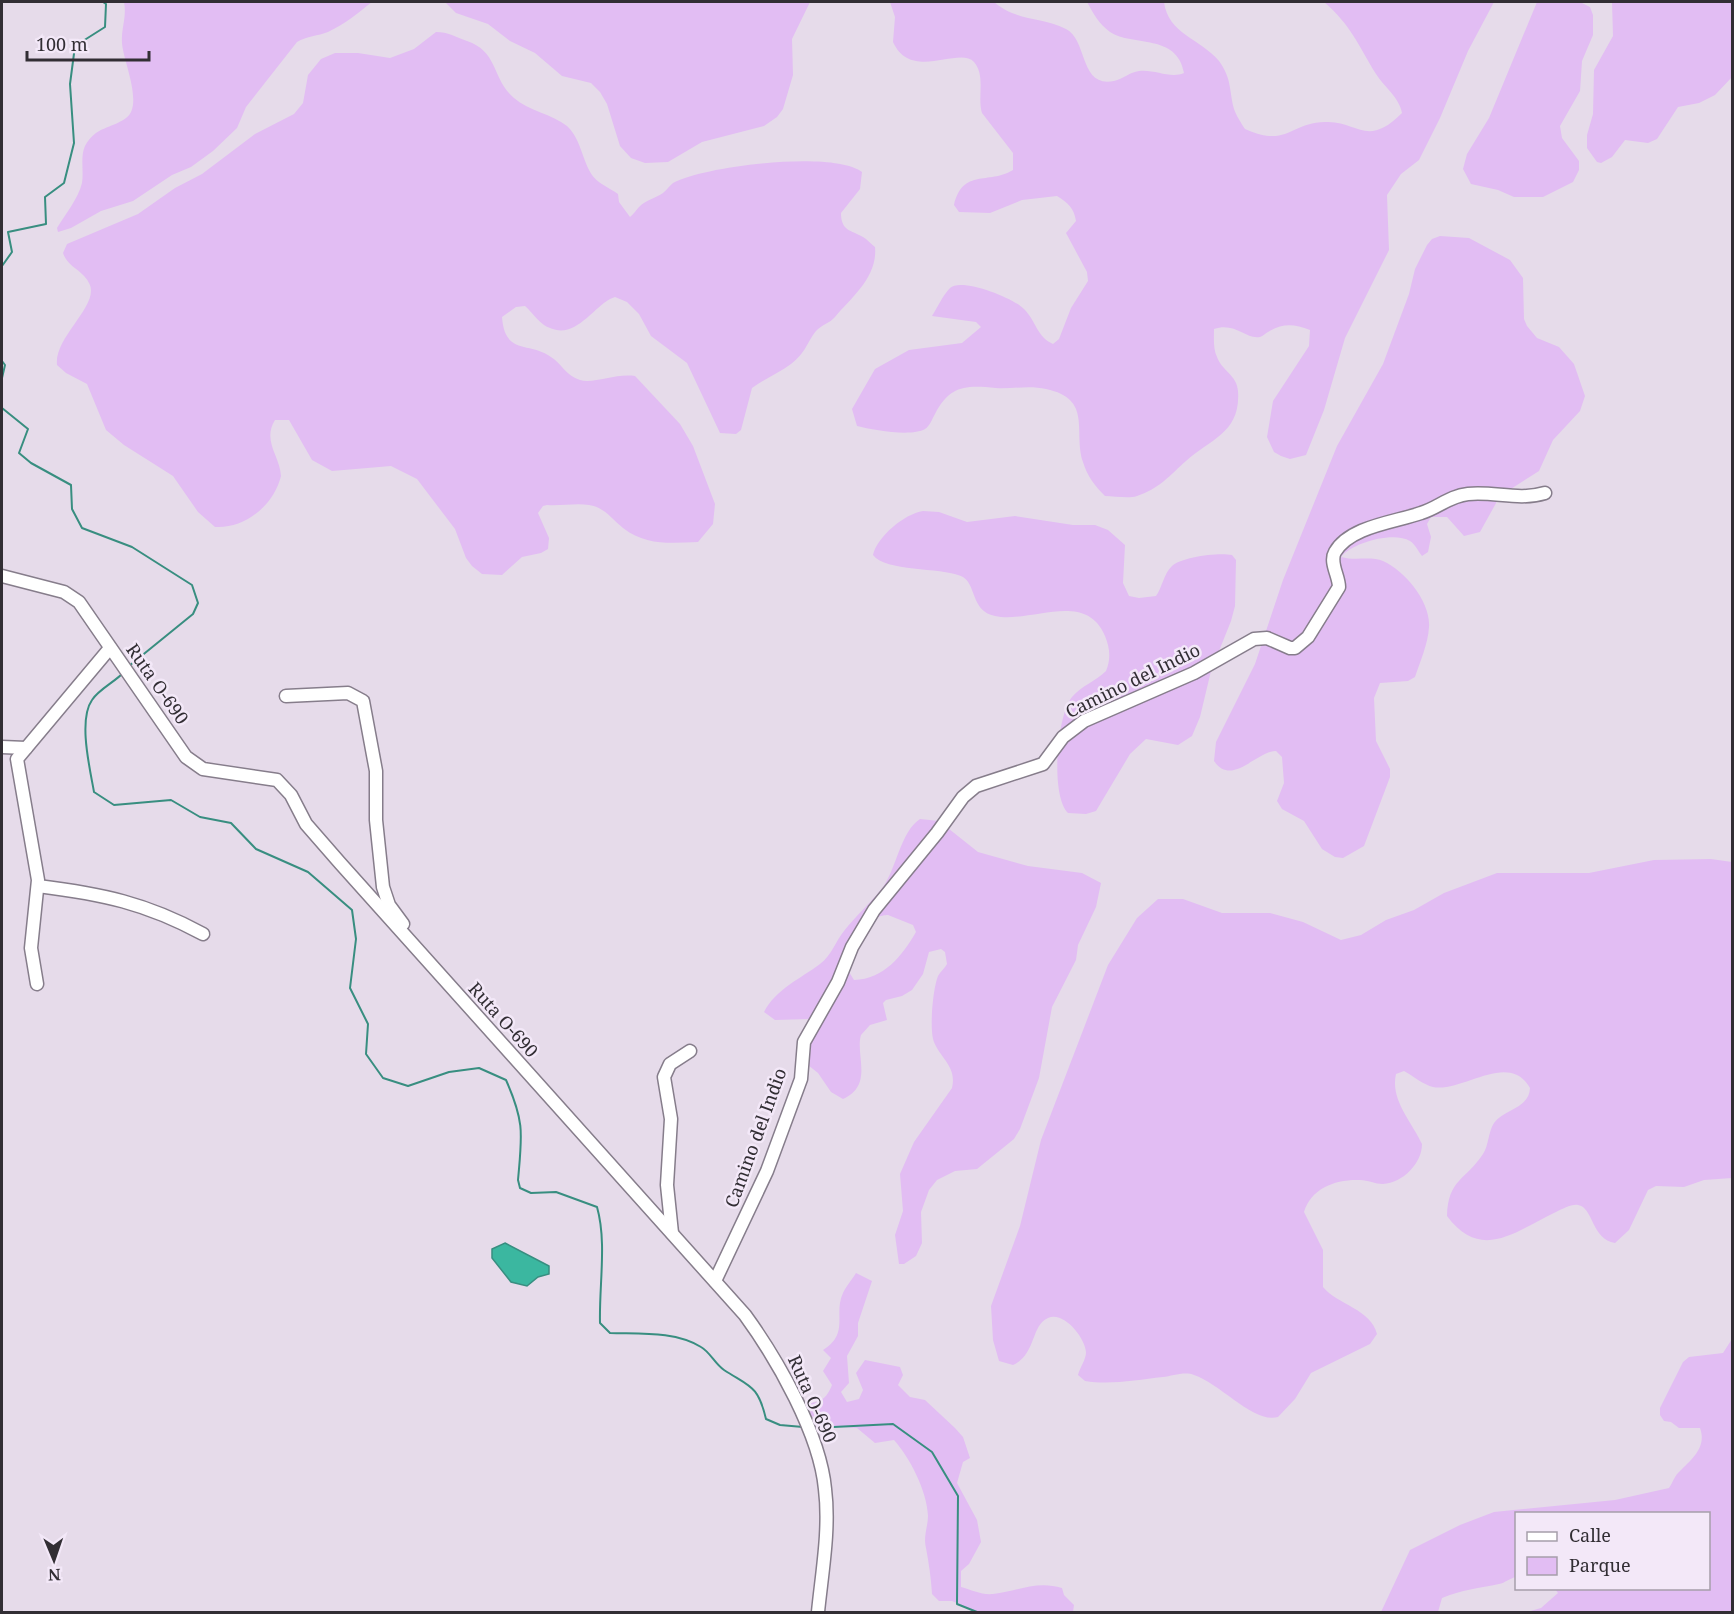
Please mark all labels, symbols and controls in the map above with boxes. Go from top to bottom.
scale bar [27,24,148,62]
text: 100 m [36,32,88,56]
street label: Camino del Indio [1061,637,1204,723]
street label: Ruta O-690 [121,638,194,729]
street label: Ruta O-690 [464,977,544,1062]
street label: Camino del Indio [719,1064,791,1211]
street label: Ruta O-690 [783,1351,843,1446]
legend [1515,1512,1710,1590]
text: Calle [1569,1523,1611,1547]
north arrow [24,1530,84,1590]
text: Parque [1569,1553,1631,1577]
text: N [47,1564,61,1586]

